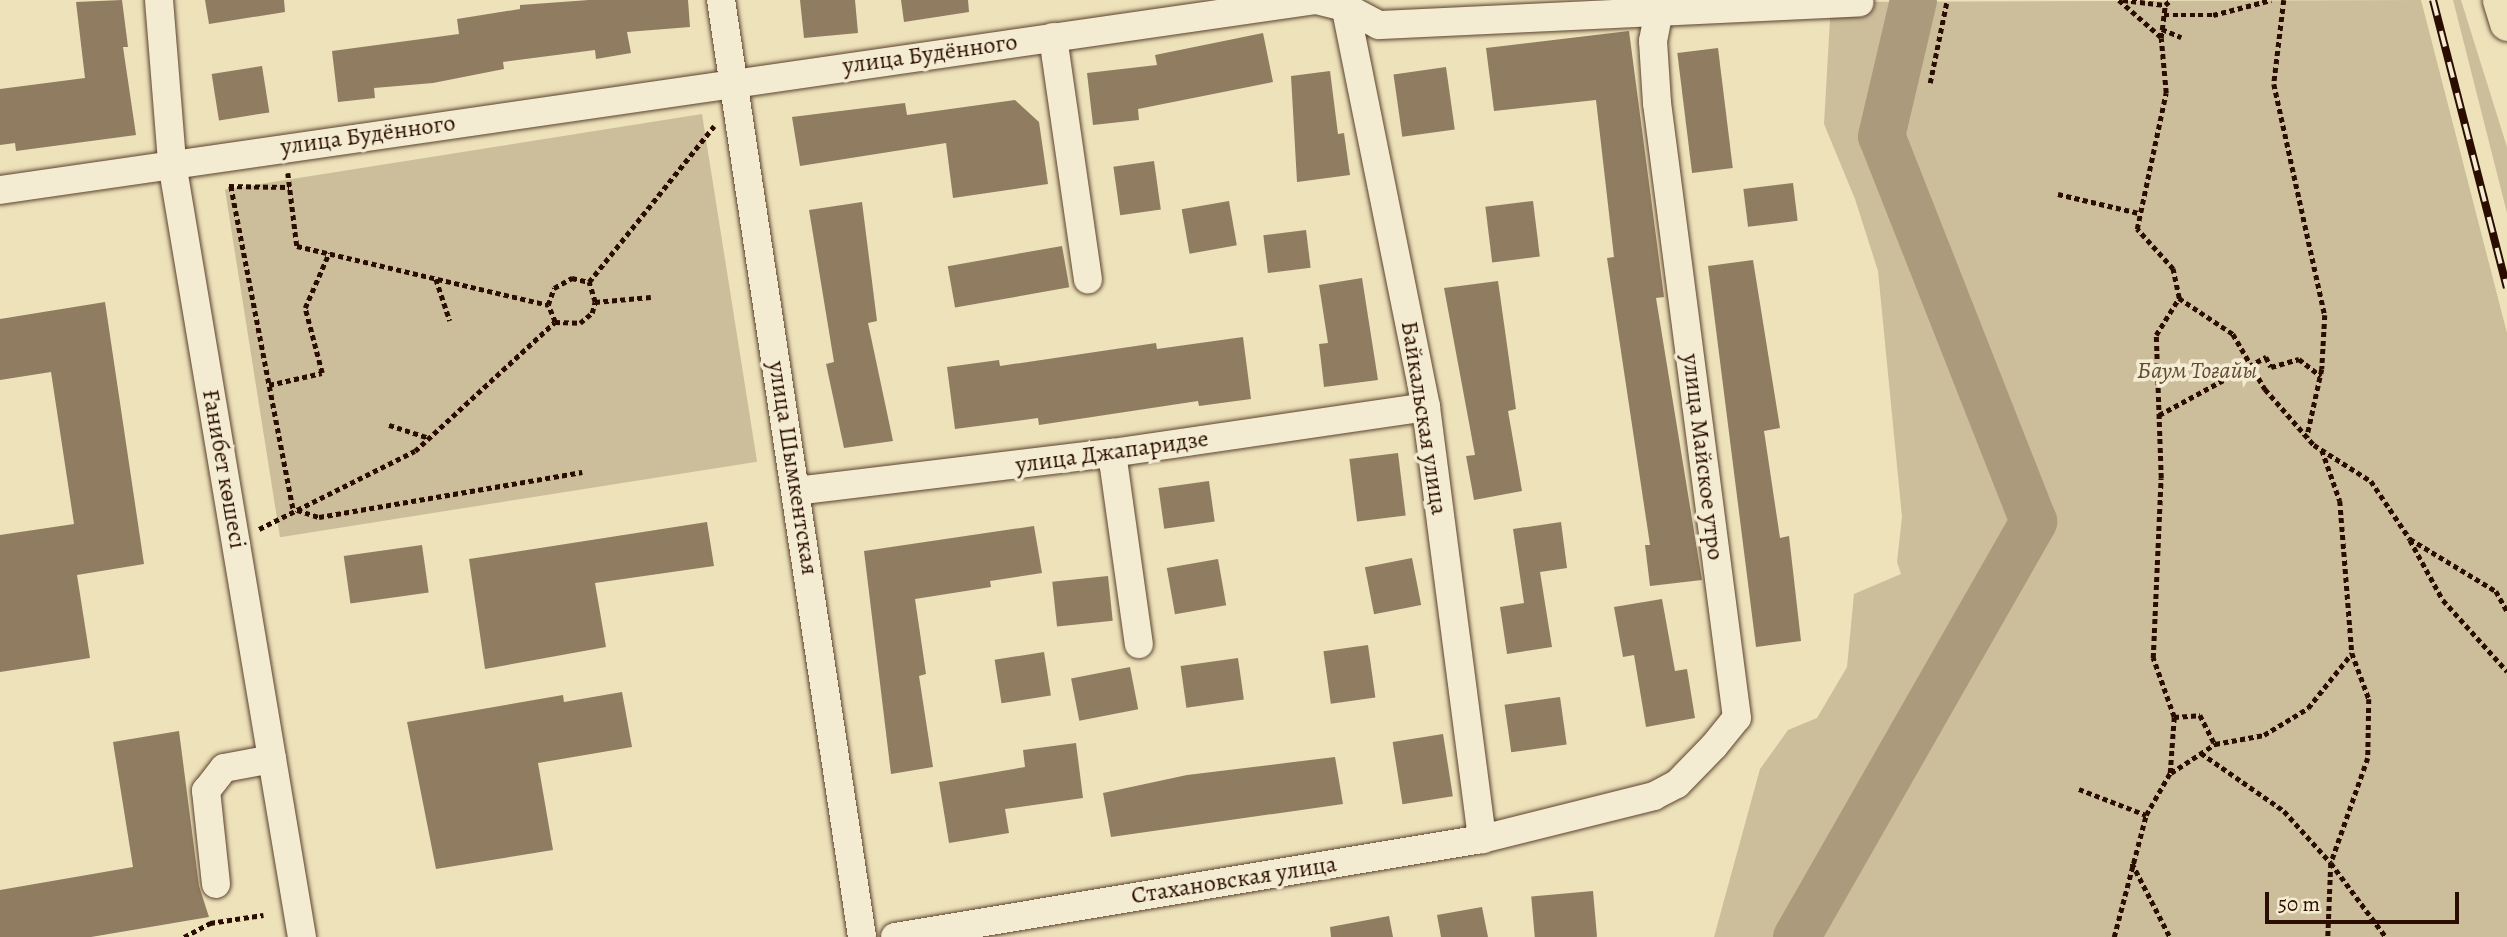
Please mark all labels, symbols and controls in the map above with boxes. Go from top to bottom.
street label: улица Будённого [841,27,1019,81]
street label: улица Будённого [279,108,457,162]
street label: Байкальская улица [1394,319,1454,517]
street label: улица Майское утро [1676,352,1730,562]
park label: Баум Тоғайы [2137,357,2257,385]
street label: улица Шымкентская [762,359,824,577]
street label: Ғанибет көшесі [196,387,252,551]
street label: улица Джапаридзе [1014,424,1210,480]
street label: Стахановская улица [1129,850,1339,910]
scale bar [2269,878,2463,922]
text: 50 m [2278,890,2320,918]

